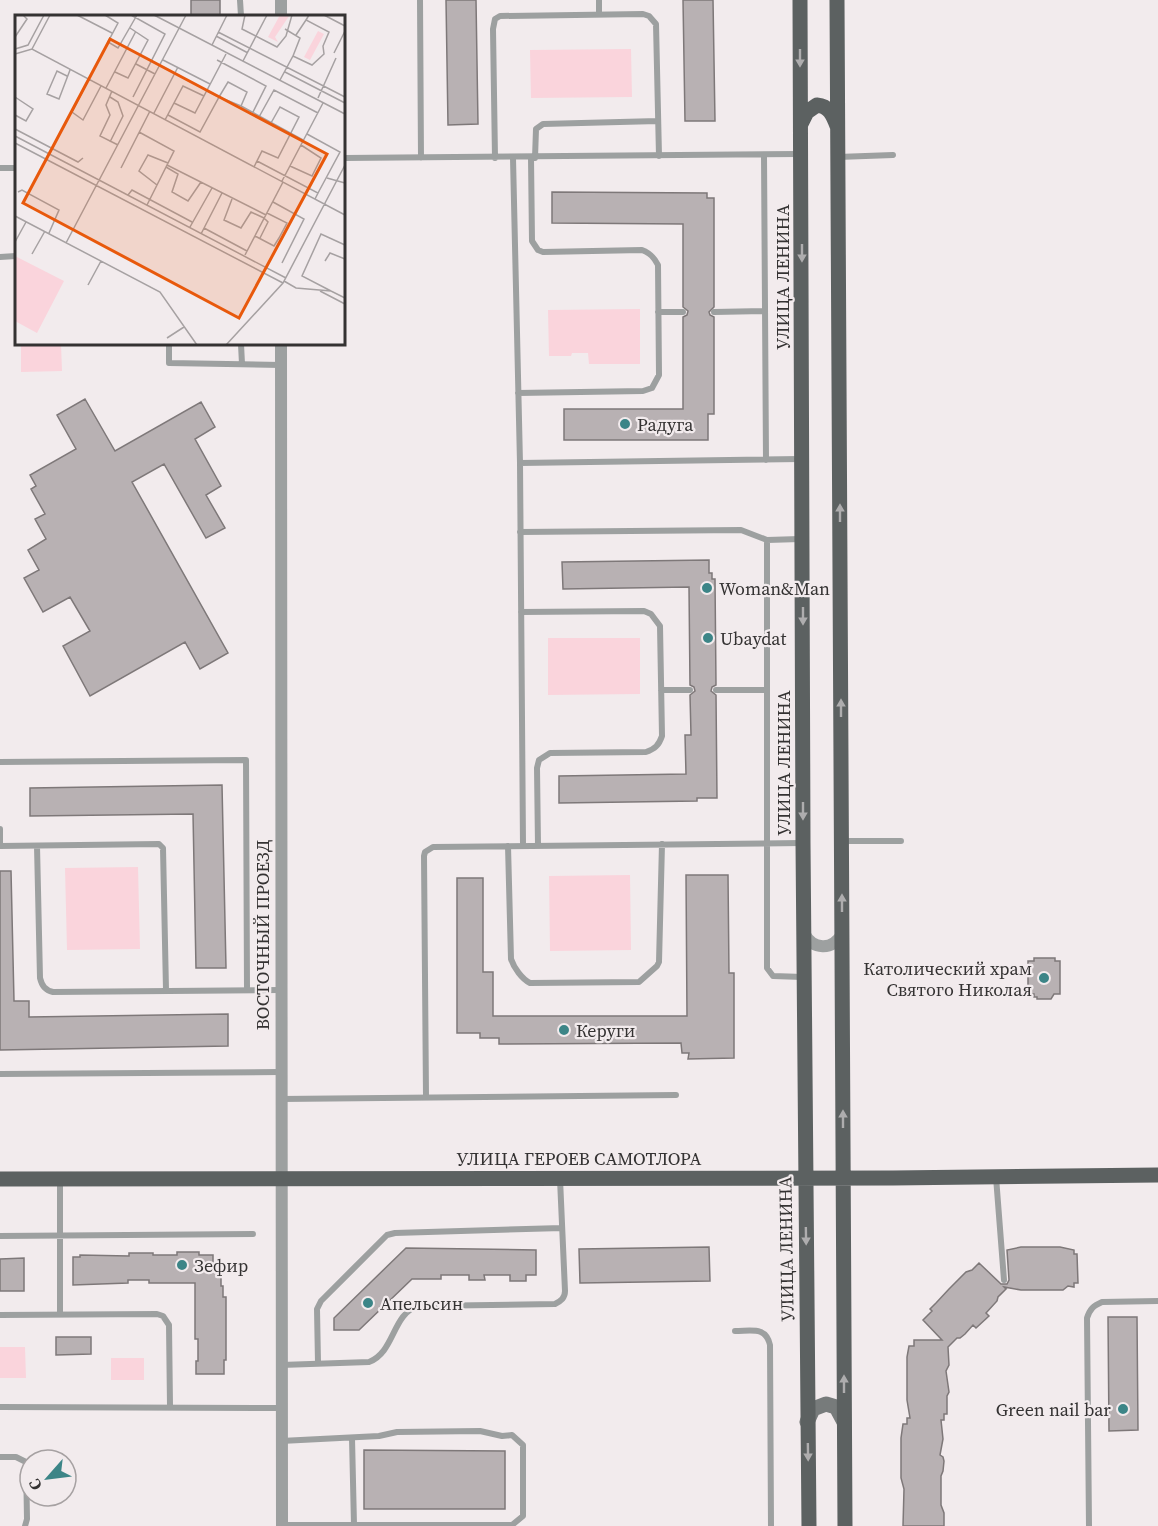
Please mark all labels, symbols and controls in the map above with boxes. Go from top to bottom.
inset map [15,15,345,345]
one-way arrow [795,49,805,68]
street label: УЛИЦА ЛЕНИНА [770,204,795,350]
one-way arrow [797,244,807,263]
place label: Радуга [637,412,694,437]
marker: Радуга [618,417,632,431]
one-way arrow [835,504,845,523]
place label: Woman&Man [719,576,830,601]
marker: Woman&Man [700,581,714,595]
one-way arrow [798,607,807,626]
place label: Ubaydat [720,626,786,651]
marker: Ubaydat [701,631,715,645]
street label: УЛИЦА ЛЕНИНА [771,690,796,836]
one-way arrow [836,699,846,718]
one-way arrow [798,802,808,821]
street label: ВОСТОЧНЫЙ ПРОЕЗД [250,840,275,1030]
one-way arrow [837,894,847,913]
place label: Католический храм Святого Николая [863,956,1032,1002]
marker: Католический храм Святого Николая [1037,971,1051,985]
place label: Керуги [576,1018,635,1043]
marker: Керуги [557,1023,571,1037]
one-way arrow [838,1110,848,1129]
street label: УЛИЦА ГЕРОЕВ САМОТЛОРА [457,1146,702,1171]
street label: УЛИЦА ЛЕНИНА [772,1176,800,1322]
one-way arrow [801,1226,811,1245]
place label: Зефир [194,1253,248,1278]
marker: Зефир [175,1258,189,1272]
place label: Апельсин [380,1291,463,1316]
marker: Апельсин [361,1296,375,1310]
one-way arrow [839,1374,849,1393]
place label: Green nail bar [996,1397,1111,1422]
marker: Green nail bar [1116,1402,1130,1416]
one-way arrow [803,1442,813,1461]
north arrow [18,1448,78,1508]
text: С [23,1475,47,1495]

